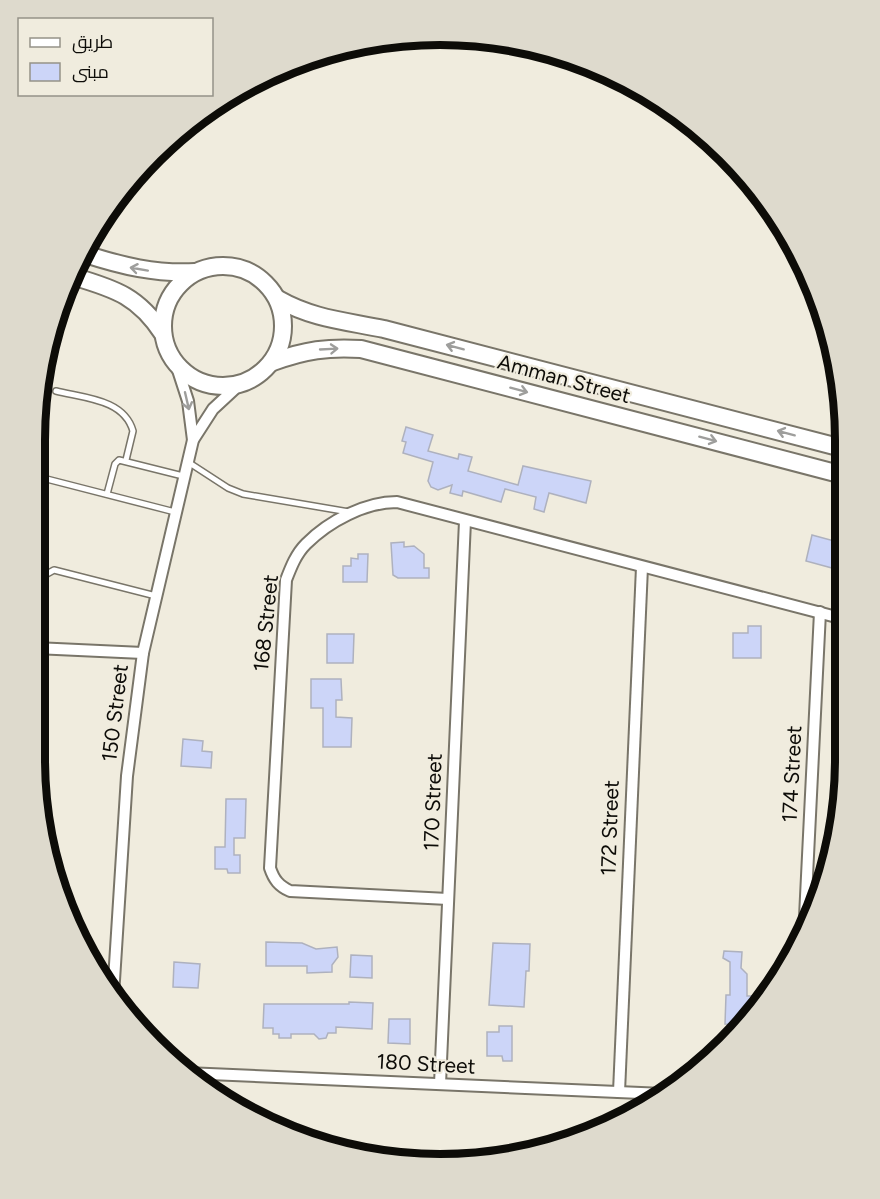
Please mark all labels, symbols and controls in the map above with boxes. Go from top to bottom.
legend [18,18,213,96]
text: طريق [72,31,113,54]
text: مبنى [72,61,109,83]
one-way arrow [129,264,149,275]
one-way arrow [446,341,465,353]
one-way arrow [319,343,339,354]
street label: Amman Street [495,349,633,408]
one-way arrow [509,385,528,396]
one-way arrow [182,391,193,411]
one-way arrow [777,427,796,439]
one-way arrow [698,434,717,446]
street label: 168 Street [248,573,283,673]
street label: 150 Street [96,663,133,763]
street label: 174 Street [776,725,807,823]
street label: 170 Street [418,753,447,851]
street label: 172 Street [595,780,624,876]
street label: 180 Street [376,1048,476,1079]

